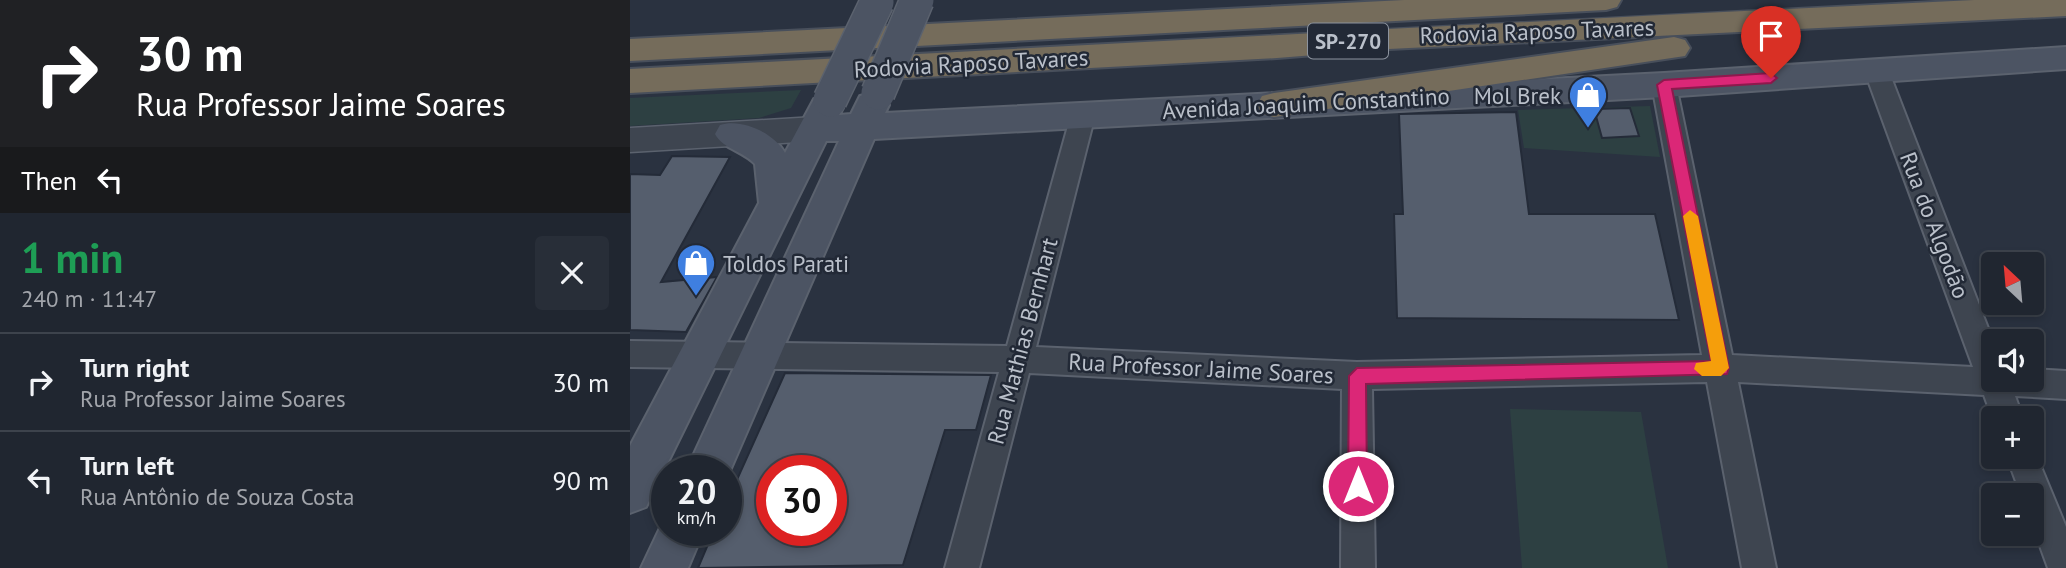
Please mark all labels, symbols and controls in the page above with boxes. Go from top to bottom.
pin [1741,6,1801,78]
street label: Rodovia Raposo Tavares [1419,12,1655,50]
icon: arrive [1752,17,1790,55]
text: 30 m [136,21,243,85]
road number: SP-270 [1308,23,1388,58]
icon: right [21,28,112,119]
street label: Rodovia Raposo Tavares [853,42,1089,84]
shop icon: Mol Brek [1567,74,1609,129]
street label: Avenida Joaquim Constantino [1162,81,1450,125]
place label: Mol Brek [1474,81,1561,110]
text: Rua Professor Jaime Soares [136,83,506,125]
street label: Rua do Algodão [1894,148,1976,302]
icon: left [91,161,129,199]
text: Then [21,164,77,197]
text: 1 min [21,230,123,285]
street label: Rua Mathias Bernhart [980,234,1064,447]
button: close [535,236,609,310]
shop icon: Toldos Parati [675,242,717,297]
place label: Toldos Parati [723,249,849,278]
north arrow [1981,252,2044,315]
map controls [1981,252,2044,546]
text: 240 m · 11:47 [21,284,157,313]
button: sound [1981,329,2044,392]
street label: Rua Professor Jaime Soares [1068,347,1334,389]
text: Turn right [80,351,189,384]
icon: right [21,363,59,401]
text: 30 m [553,366,609,399]
text: Rua Professor Jaime Soares [80,384,346,413]
button: + [1981,406,2044,469]
text: Turn left [80,449,174,482]
position arrow [1321,449,1395,523]
speed limit sign: 30 [756,455,847,546]
icon: left [21,461,59,499]
text: 90 m [553,464,609,497]
text: 20 [677,468,716,514]
text: Rua Antônio de Souza Costa [80,482,354,511]
button: − [1981,483,2044,546]
text: km/h [677,506,716,529]

